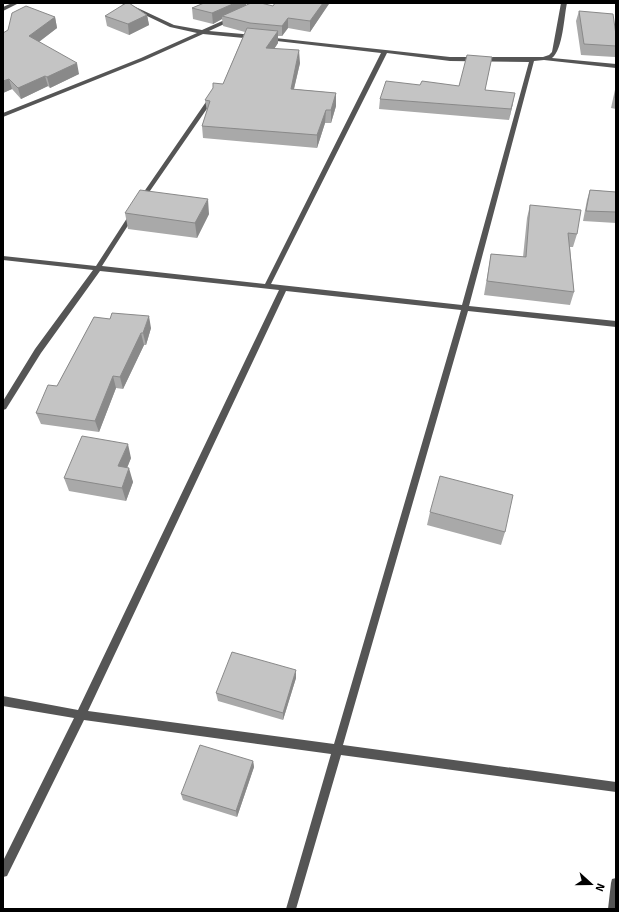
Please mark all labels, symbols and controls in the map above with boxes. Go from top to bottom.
north arrow [571,864,611,904]
text: N [592,882,607,893]

